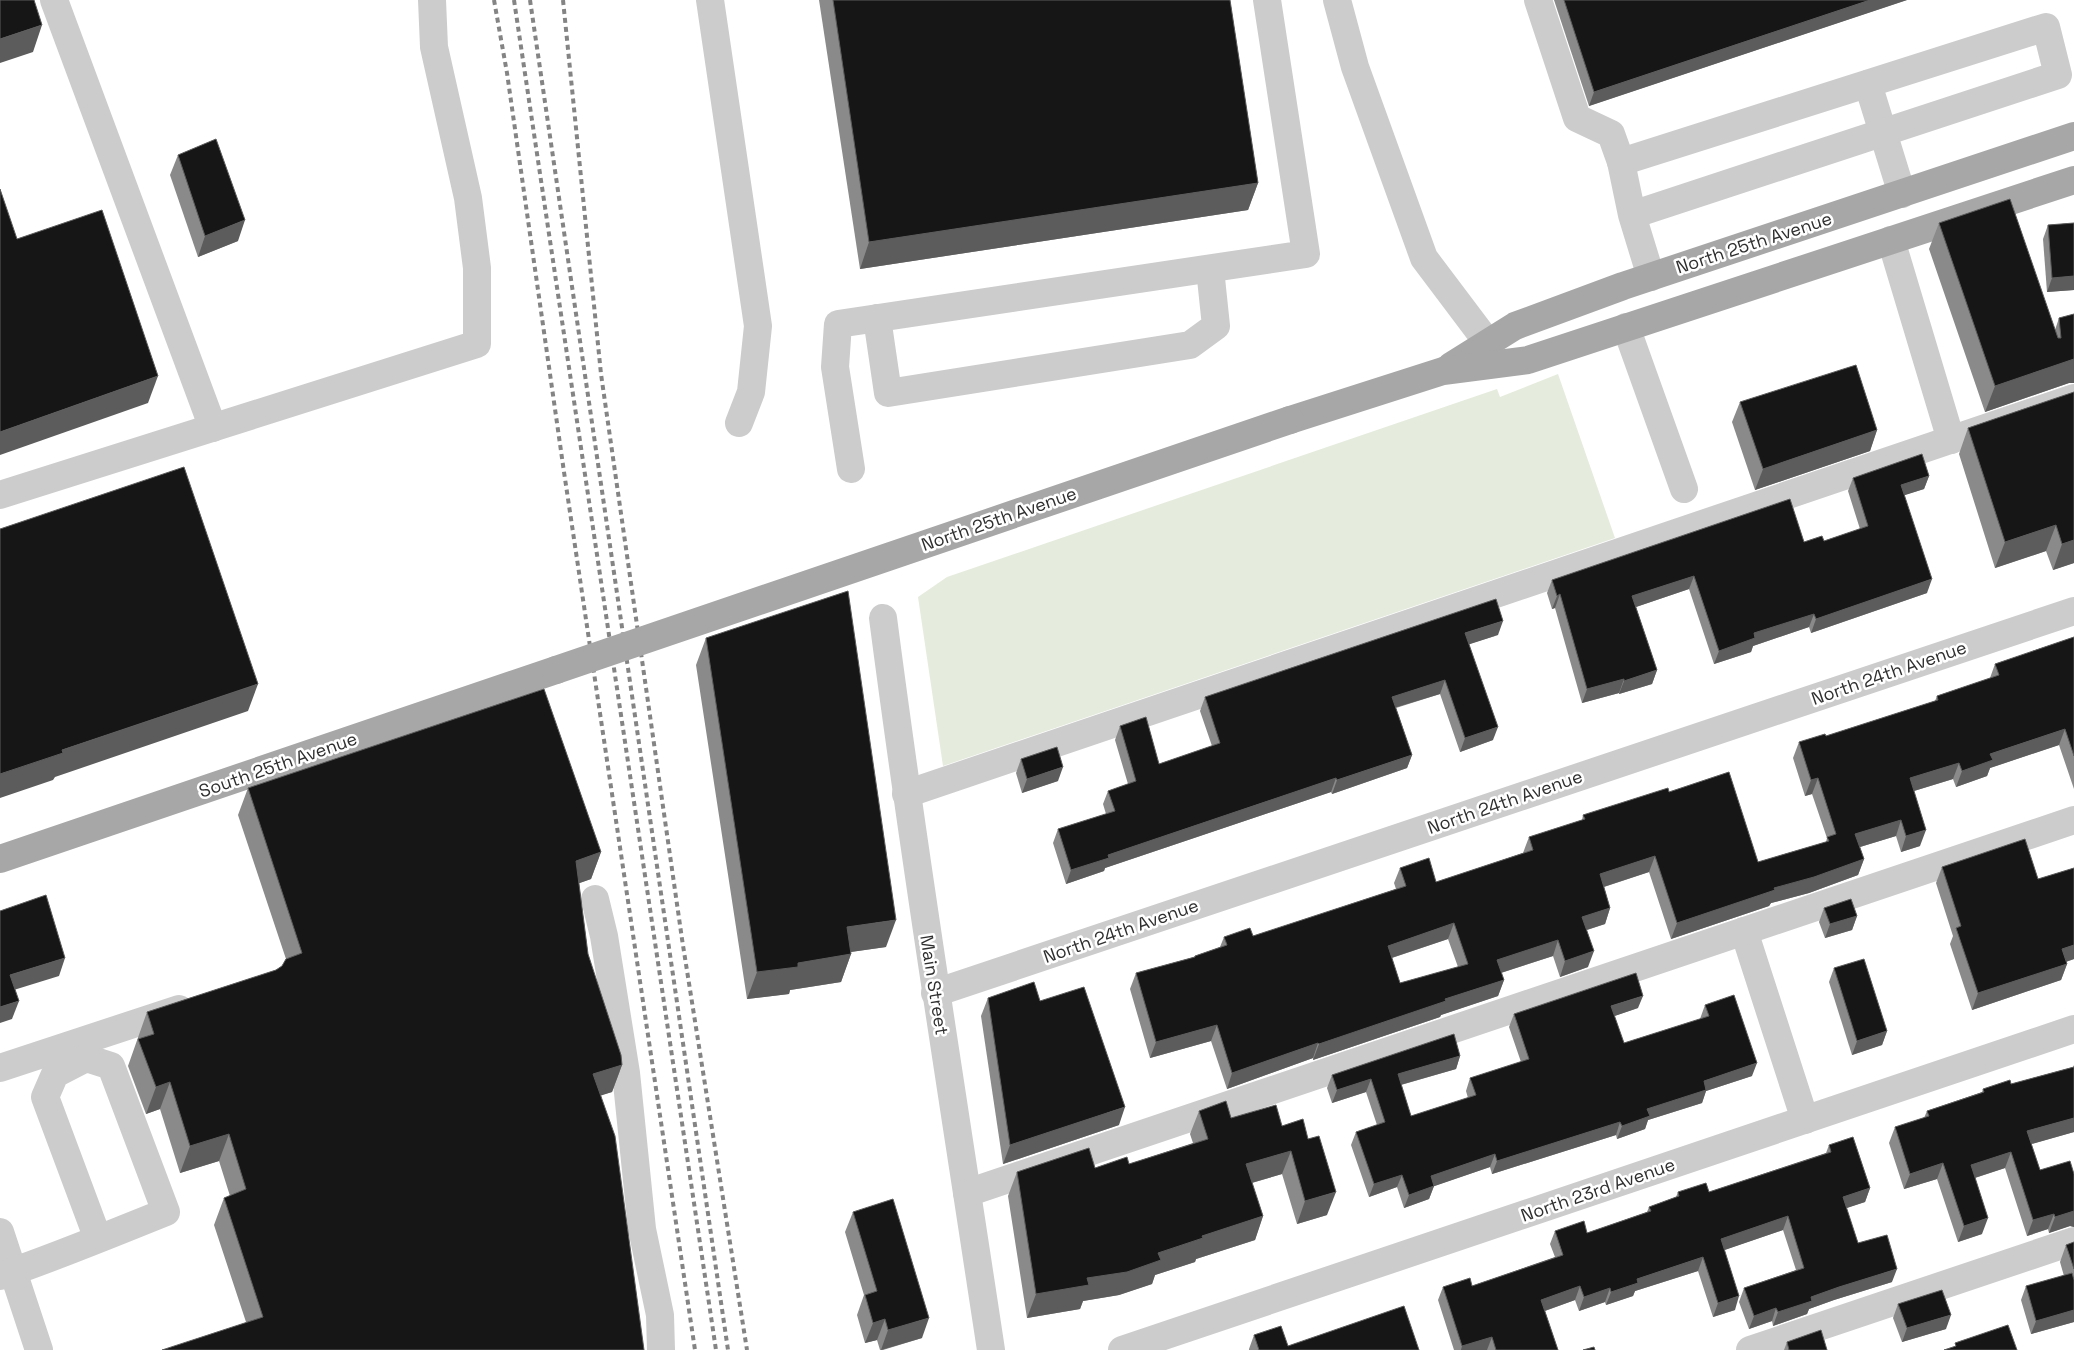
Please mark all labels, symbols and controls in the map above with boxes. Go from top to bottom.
street label: North 25th Avenue [1673,206,1835,279]
street label: North 25th Avenue [918,481,1080,556]
street label: North 24th Avenue [1808,635,1969,710]
street label: South 25th Avenue [196,727,360,802]
street label: North 24th Avenue [1424,764,1585,839]
street label: North 24th Avenue [1040,893,1201,968]
street label: Main Street [915,933,954,1037]
street label: North 23rd Avenue [1518,1152,1678,1227]

